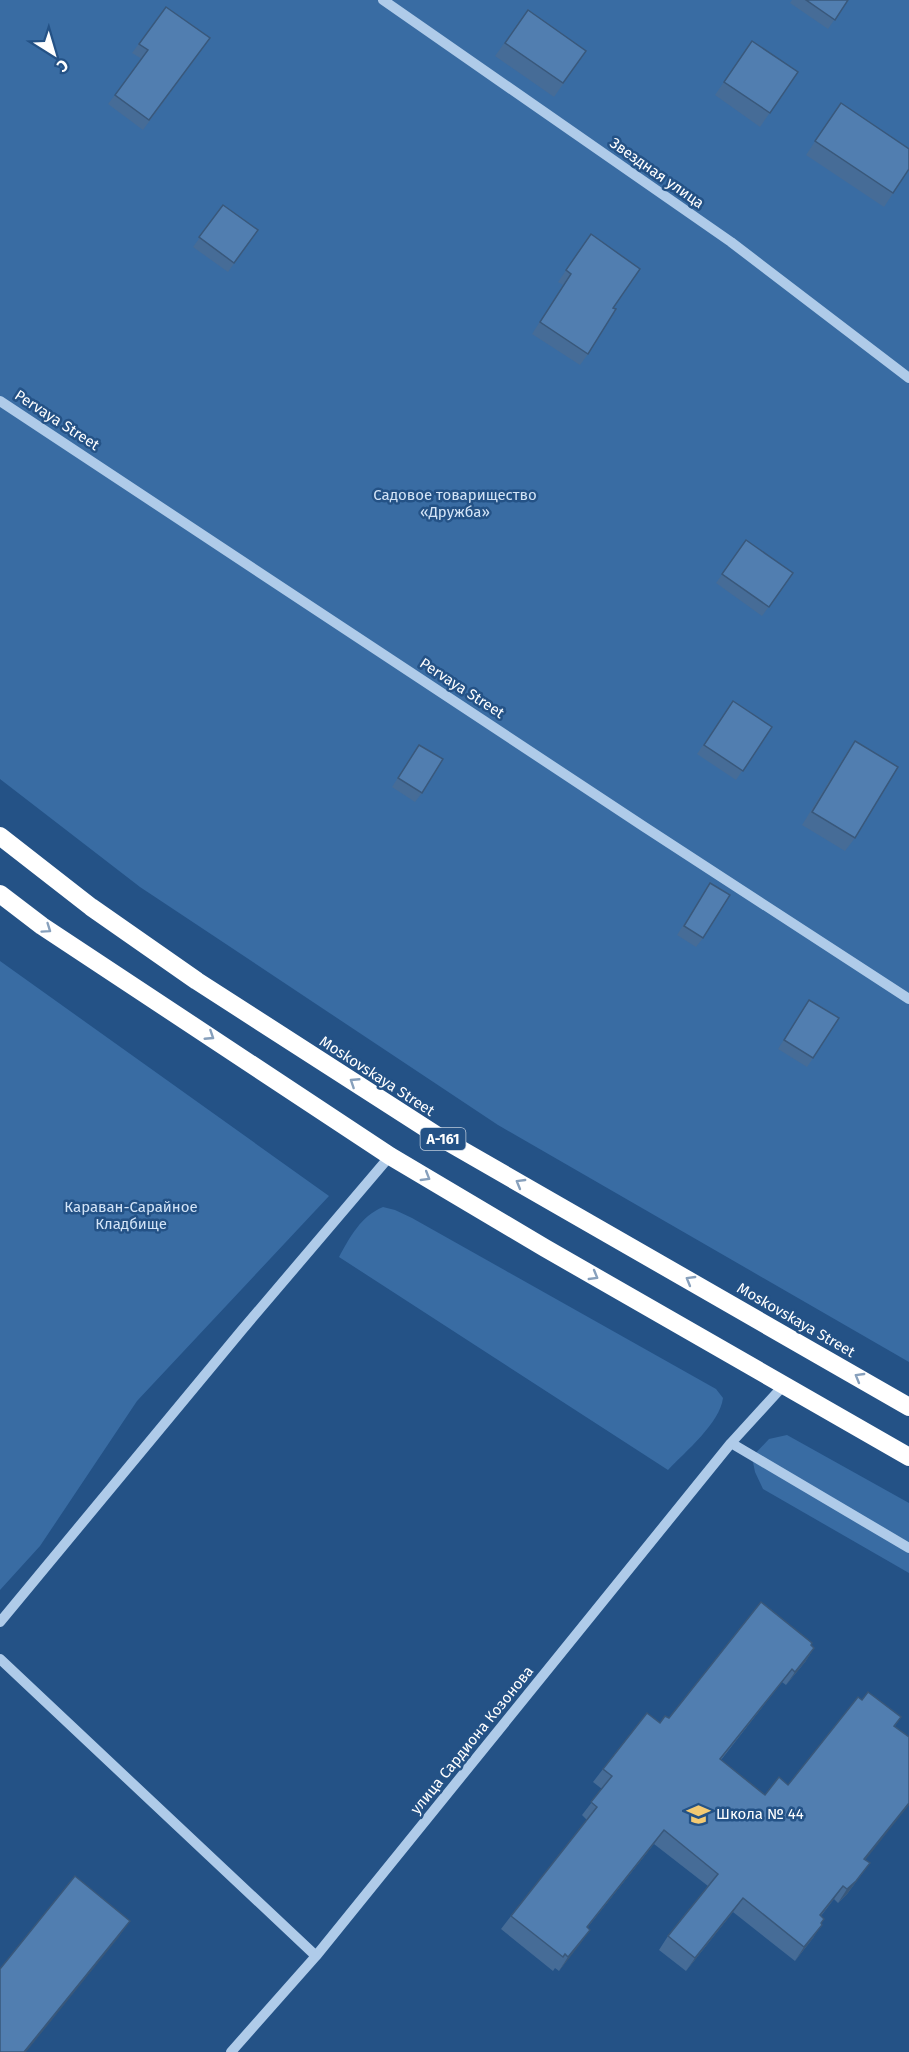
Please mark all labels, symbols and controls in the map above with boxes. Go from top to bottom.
north arrow [24,24,84,84]
text: С [53,55,72,76]
street label: Звездная улица [606,134,708,212]
street label: Pervaya Street [11,386,103,454]
park label: Садовое товарищество «Дружба» [373,486,537,521]
street label: Pervaya Street [416,654,508,722]
one-way arrow [40,922,51,933]
one-way arrow [203,1029,214,1040]
street label: Moskovskaya Street [316,1032,438,1120]
one-way arrow [349,1078,360,1089]
road number: А-161 [420,1128,466,1150]
one-way arrow [419,1170,430,1181]
one-way arrow [516,1179,526,1190]
park label: Караван-Сарайное Кладбище [64,1198,198,1233]
one-way arrow [588,1269,598,1280]
one-way arrow [686,1276,696,1287]
street label: Moskovskaya Street [734,1279,859,1361]
one-way arrow [855,1373,865,1384]
street label: улица Сардиона Козонова [407,1662,537,1818]
school or university icon: Школа № 44 [685,1801,711,1827]
place label: Школа № 44 [716,1805,804,1823]

